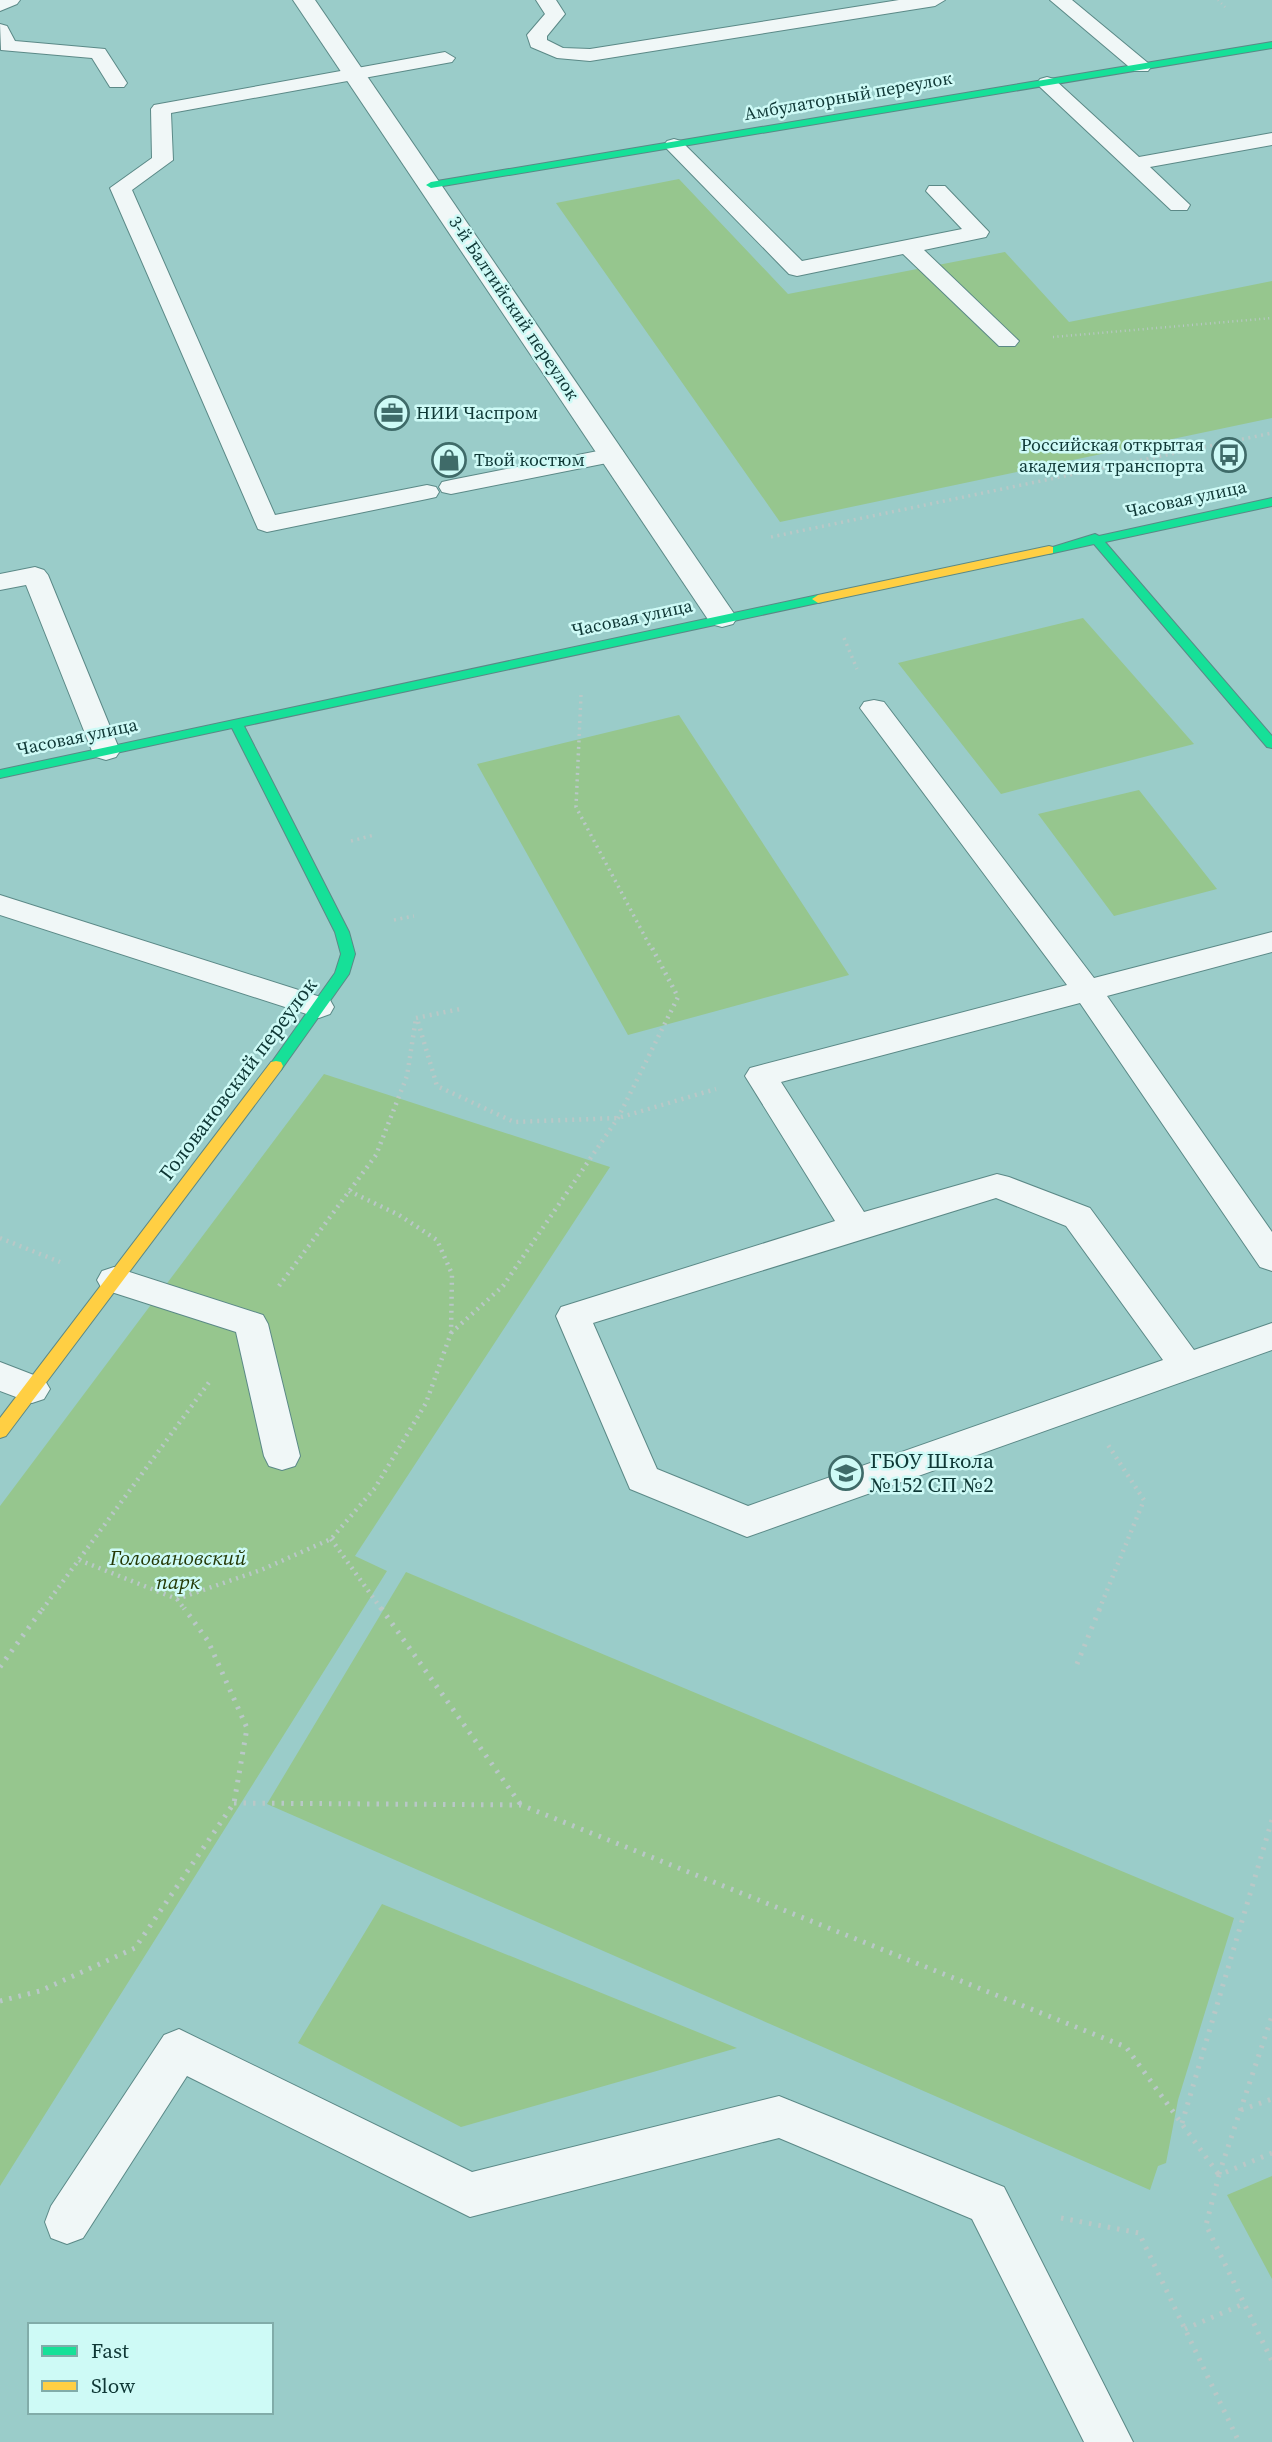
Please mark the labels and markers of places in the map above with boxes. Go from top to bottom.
office icon: НИИ Часпром [373,394,411,432]
place label: НИИ Часпром [416,400,538,425]
place label: Российская открытая академия транспорта [1019,432,1205,478]
bus stop icon: Российская открытая академия транспорта [1210,436,1248,474]
shop icon: Твой костюм [430,441,468,479]
place label: Твой костюм [474,447,585,472]
place label: ГБОУ Школа №152 СП №2 [869,1446,994,1499]
school or university icon: ГБОУ Школа №152 СП №2 [827,1454,865,1492]

